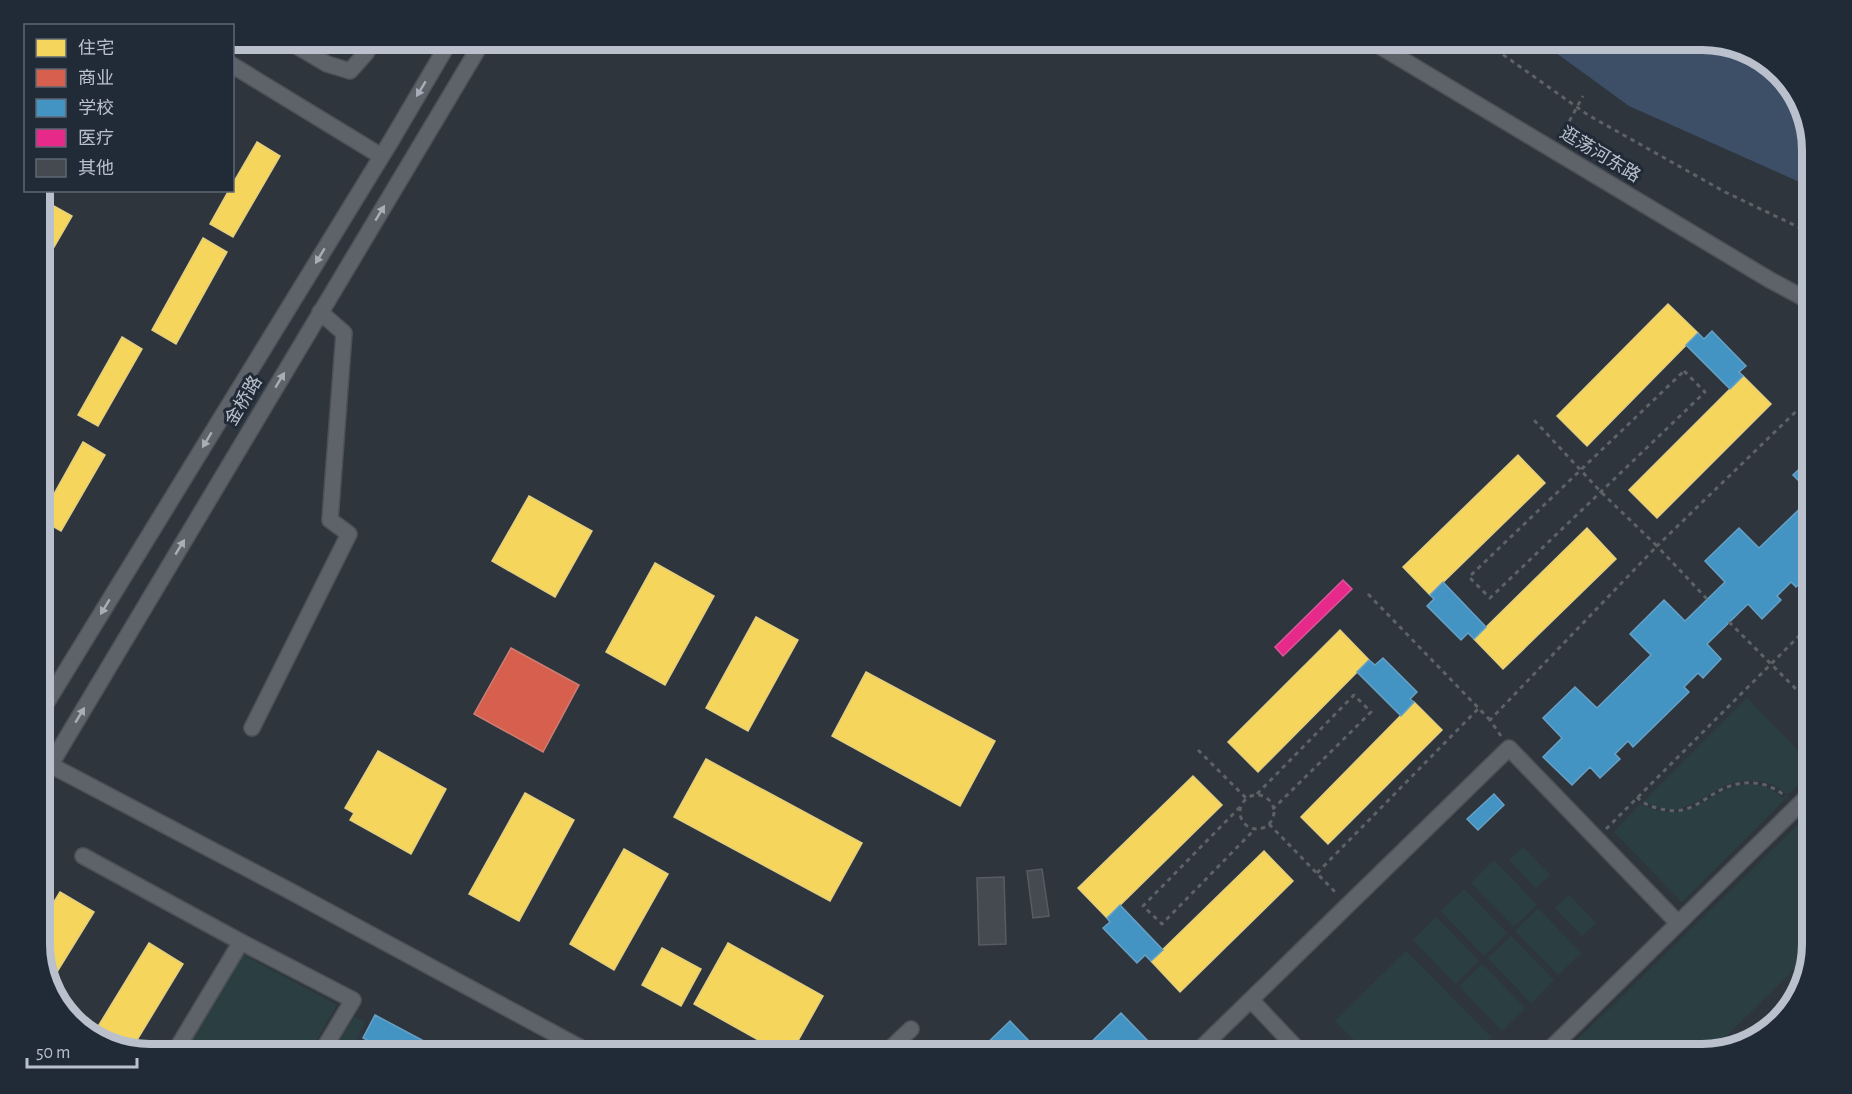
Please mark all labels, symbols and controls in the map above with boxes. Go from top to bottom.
legend [24,24,234,192]
text: 住宅 [78,38,114,58]
text: 商业 [78,68,114,88]
one-way arrow [416,81,426,98]
text: 学校 [78,98,114,118]
street label: 逛荡河东路 [1557,122,1644,186]
text: 医疗 [78,128,114,148]
text: 其他 [78,158,114,178]
one-way arrow [374,205,385,221]
one-way arrow [314,248,325,264]
street label: 金桥路 [221,372,266,429]
one-way arrow [274,372,285,388]
one-way arrow [202,432,213,449]
one-way arrow [175,539,185,556]
one-way arrow [100,599,111,615]
one-way arrow [75,706,85,723]
scale bar [27,1031,136,1069]
text: 50 m [36,1044,70,1062]

